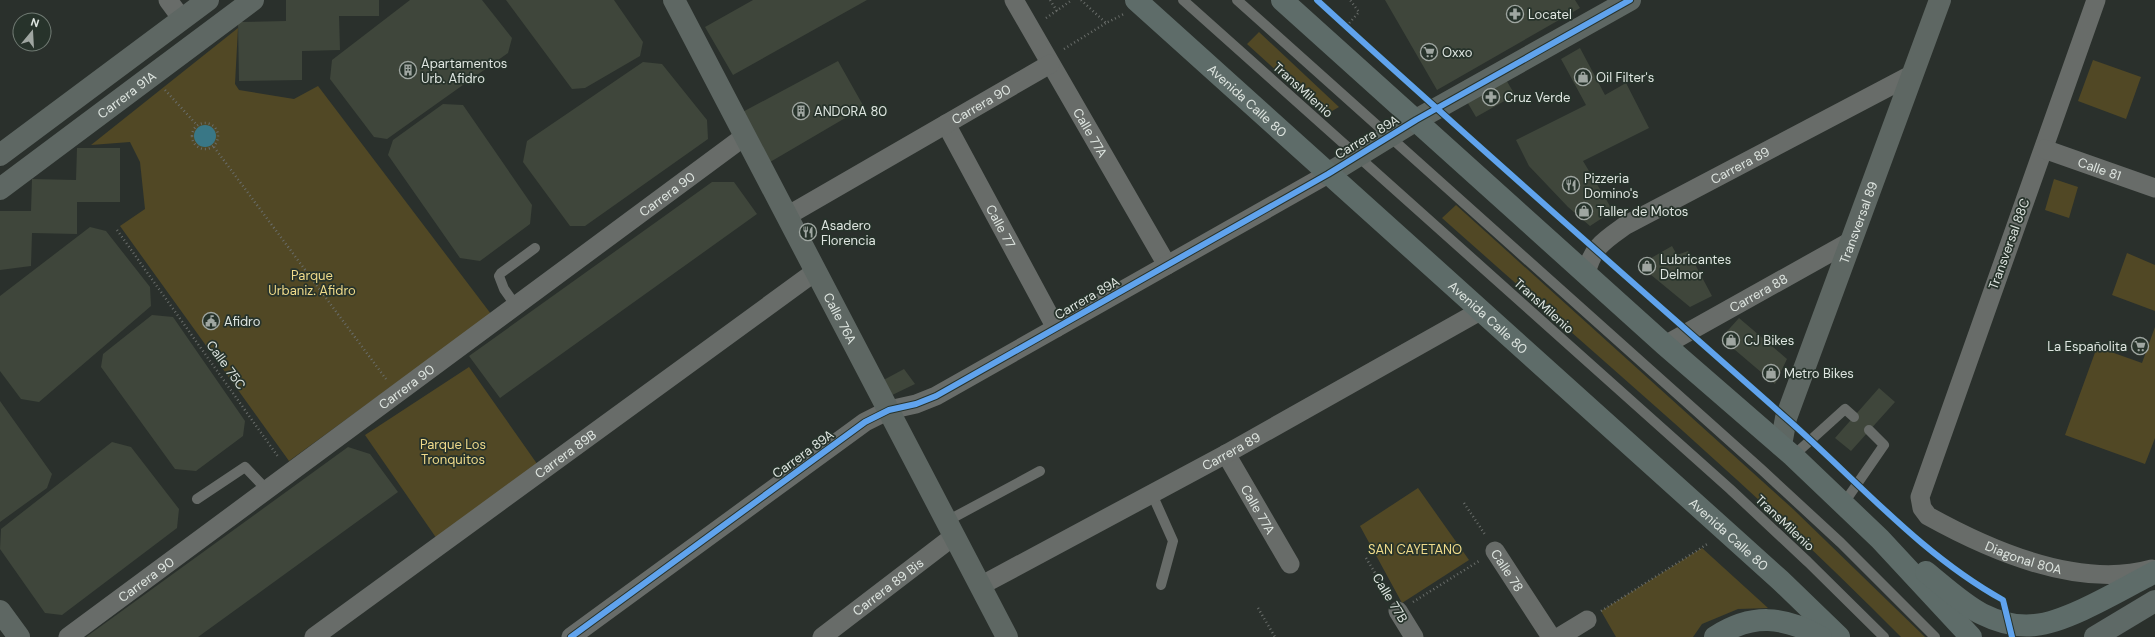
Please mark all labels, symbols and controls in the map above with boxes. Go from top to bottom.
pharmacy icon: Locatel [1505,4,1525,24]
place label: Locatel [1528,6,1572,23]
north arrow [12,12,52,52]
text: N [29,15,41,30]
supermarket icon: Oxxo [1419,42,1439,62]
place label: Oxxo [1442,44,1473,61]
place label: Apartamentos Urb. Afidro [421,55,507,87]
street label: TransMilenio [1269,59,1337,122]
building icon: Apartamentos Urb. Afidro [398,60,418,80]
street label: Avenida Calle 80 [1204,60,1291,141]
street label: Carrera 91A [94,67,160,122]
shop icon: Oil Filter's [1573,67,1593,87]
place label: Oil Filter's [1596,69,1654,86]
street label: Carrera 90 [948,80,1014,128]
pharmacy icon: Cruz Verde [1481,87,1501,107]
place label: Cruz Verde [1504,89,1570,106]
building icon: ANDORA 80 [791,101,811,121]
place label: ANDORA 80 [814,103,887,120]
street label: Calle 77A [1070,105,1112,161]
street label: Carrera 89A [1332,111,1403,163]
street label: Carrera 89 [1707,143,1772,188]
street label: Calle 81 [2076,153,2124,184]
street label: Carrera 90 [635,167,698,220]
place label: Pizzeria Domino's [1584,170,1639,202]
restaurant icon: Pizzeria Domino's [1561,175,1581,195]
street label: Transversal 89 [1835,179,1881,266]
street label: Transversal 88C [1985,196,2033,292]
street label: Calle 77 [982,201,1020,251]
shop icon: Taller de Motos [1574,201,1594,221]
place label: Taller de Motos [1597,203,1688,220]
place label: Asadero Florencia [821,217,876,249]
restaurant icon: Asadero Florencia [798,222,818,242]
place label: Lubricantes Delmor [1660,251,1731,283]
shop icon: Lubricantes Delmor [1637,256,1657,276]
park label: Parque Urbaniz. Afidro [268,267,356,299]
street label: Carrera 88 [1726,270,1791,316]
street label: Carrera 89A [1051,272,1123,323]
street label: TransMilenio [1510,275,1578,338]
street label: Avenida Calle 80 [1445,277,1532,357]
street label: Calle 76A [820,289,861,347]
public building icon: Afidro [201,311,221,331]
place label: Afidro [224,313,261,330]
shop icon: CJ Bikes [1721,330,1741,350]
place label: CJ Bikes [1744,332,1794,349]
supermarket icon: La Españolita [2130,336,2150,356]
street label: Calle 75C [202,337,250,393]
place label: La Españolita [2047,338,2127,355]
street label: Carrera 90 [375,360,438,413]
shop icon: Metro Bikes [1761,363,1781,383]
place label: Metro Bikes [1784,365,1854,382]
street label: Carrera 89B [531,426,600,482]
street label: Carrera 89A [769,426,837,482]
street label: Carrera 89 [1199,428,1263,474]
park label: Parque Los Tronquitos [420,436,486,468]
street label: Calle 77A [1237,481,1279,537]
street label: TransMilenio [1752,491,1818,555]
street label: Avenida Calle 80 [1686,494,1772,574]
street label: Diagonal 80A [1983,537,2064,578]
park label: SAN CAYETANO [1368,541,1462,558]
street label: Calle 78 [1487,546,1528,595]
street label: Carrera 90 [115,553,177,606]
street label: Carrera 89 Bis [849,554,927,619]
street label: Calle 77B [1369,570,1411,626]

